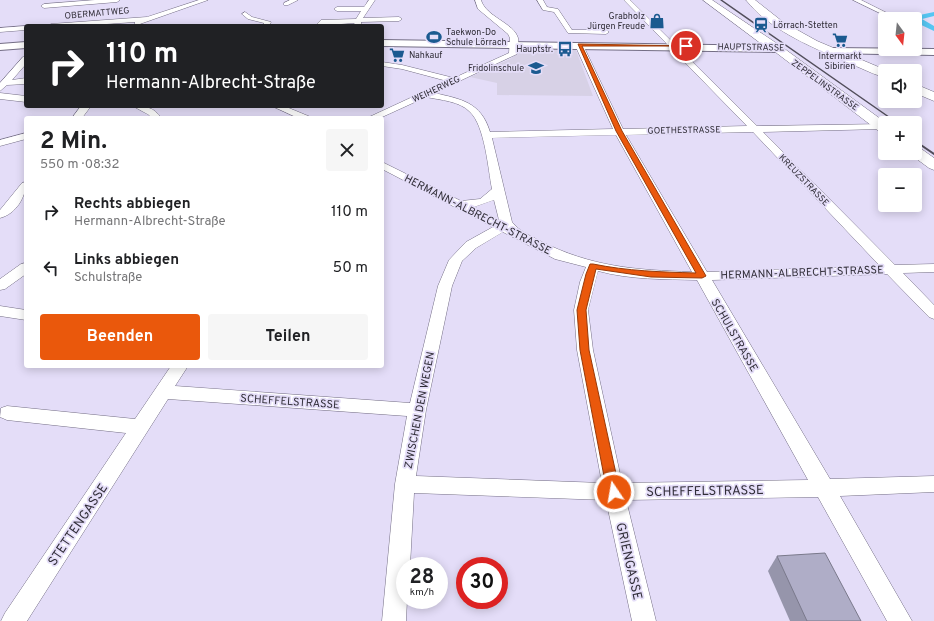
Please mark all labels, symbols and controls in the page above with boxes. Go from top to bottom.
street label: OBERMATTWEG [64,5,130,22]
place label: Grabholz Jürgen Freude [587,11,645,32]
shop icon: Grabholz Jürgen Freude [648,12,666,30]
north arrow [878,12,922,56]
map controls [878,12,922,212]
station icon: Lörrach-Stetten [752,16,770,34]
place label: Lörrach-Stetten [773,20,838,31]
place label: Taekwon-Do Schule Lörrach [446,27,507,48]
sports icon: Taekwon-Do Schule Lörrach [425,28,443,46]
pin [669,29,703,63]
supermarket icon: Intermarkt Sibirien [831,31,849,49]
icon: arrive [675,35,697,57]
text: 110 m [106,37,178,73]
icon: right [40,40,92,92]
bus stop icon: Hauptstr. [556,40,574,58]
street label: HAUPTSTRASSE [717,41,785,54]
place label: Hauptstr. [516,44,553,55]
supermarket icon: Nahkauf [388,46,406,64]
place label: Nahkauf [409,50,442,61]
place label: Intermarkt Sibirien [818,51,862,72]
street label: ZEPPELINSTRASSE [789,57,860,113]
school or university icon: Fridolinschule [527,59,545,77]
place label: Fridolinschule [468,63,524,74]
button: sound [878,64,922,108]
text: Hermann-Albrecht-Straße [106,72,316,95]
street label: WEIHERWEG [411,74,462,105]
button: + [878,116,922,160]
street label: GOETHESTRASSE [647,124,721,137]
text: 2 Min. [40,127,107,157]
button: close [326,129,368,171]
street label: KREUZSTRASSE [776,152,831,208]
text: 550 m · 08:32 [40,157,119,173]
button: − [878,168,922,212]
street label: HERMANN-ALBRECHT-STRASSE [402,172,553,258]
text: Rechts abbiegen [74,195,191,214]
icon: right [40,201,62,223]
text: 110 m [331,203,368,222]
text: Hermann-Albrecht-Straße [74,214,225,230]
text: Links abbiegen [74,251,179,270]
icon: left [40,257,62,279]
text: 50 m [333,259,368,278]
street label: HERMANN-ALBRECHT-STRASSE [720,263,884,283]
text: Schulstraße [74,270,142,286]
street label: SCHULSTRASSE [708,297,761,374]
button: Beenden [40,314,200,360]
button: Teilen [208,314,368,360]
street label: ZWISCHEN DEN WEGEN [402,350,438,470]
street label: SCHEFFELSTRASSE [240,392,340,412]
position arrow [593,471,635,513]
street label: STETTENGASSE [45,481,112,569]
street label: SCHEFFELSTRASSE [646,483,764,501]
street label: GRIENGASSE [611,521,645,602]
speed limit sign: 30 [456,557,508,609]
text: 28 [410,565,434,591]
text: km/h [410,586,434,599]

